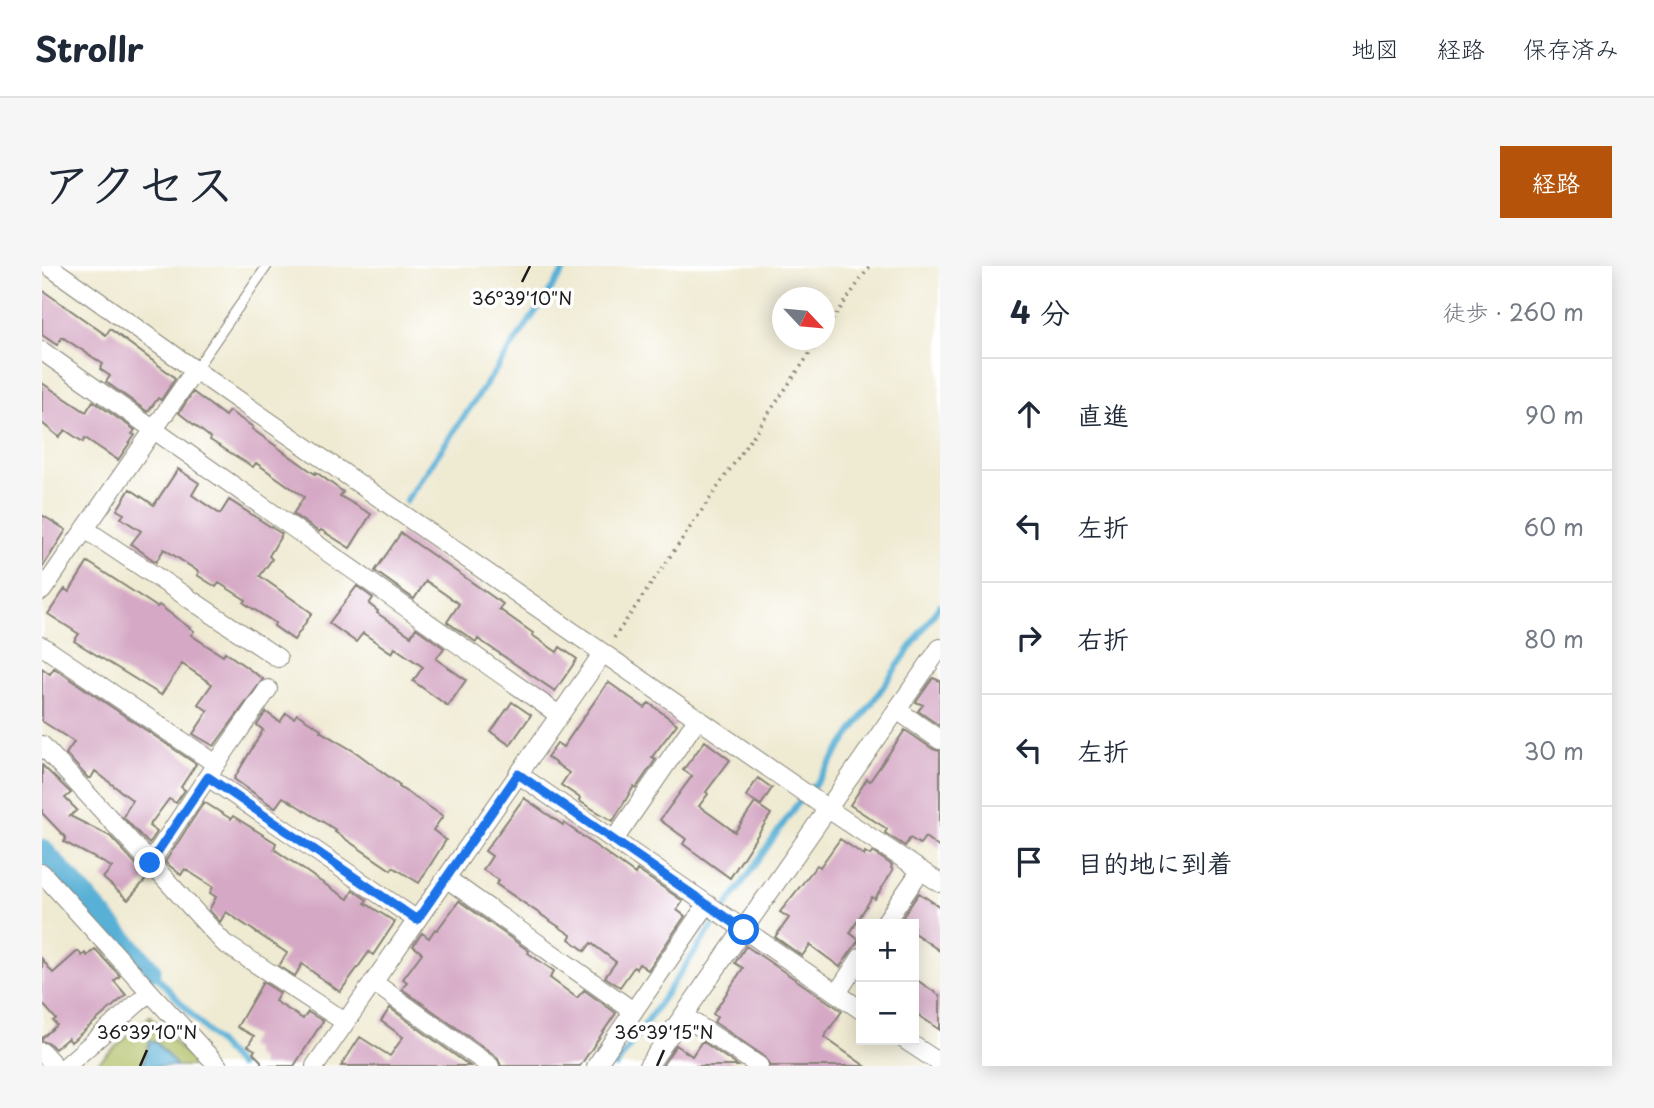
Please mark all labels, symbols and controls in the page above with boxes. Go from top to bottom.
text: Strollr [35,23,144,73]
text: 地図 [1351,30,1399,66]
text: 経路 [1437,30,1485,66]
text: 保存済み [1523,30,1619,66]
text: アクセス [42,145,235,219]
button: 経路 [1500,146,1612,218]
text: 36°39'10"N [472,284,572,311]
north arrow [772,287,835,350]
text: 4 分 [1010,289,1070,334]
text: 徒歩 · 260 m [1442,294,1584,329]
icon: ahead [1010,395,1048,433]
text: 直進 [1077,395,1129,434]
text: 90 m [1525,397,1584,432]
icon: left [1010,507,1048,545]
text: 左折 [1077,507,1129,546]
text: 60 m [1524,509,1584,544]
icon: right [1010,619,1048,657]
text: 右折 [1077,619,1129,658]
text: 80 m [1524,621,1584,656]
icon: left [1010,731,1048,769]
text: 左折 [1077,731,1129,770]
text: 30 m [1523,733,1584,768]
icon: arrive [1010,843,1048,881]
text: 目的地に到着 [1077,843,1233,882]
route end [134,847,165,878]
route start [728,914,759,945]
map controls [856,919,919,1045]
button: + [856,919,919,982]
button: − [856,982,919,1045]
text: 36°39'10"N [97,1018,197,1045]
text: 36°39'15"N [614,1018,714,1045]

